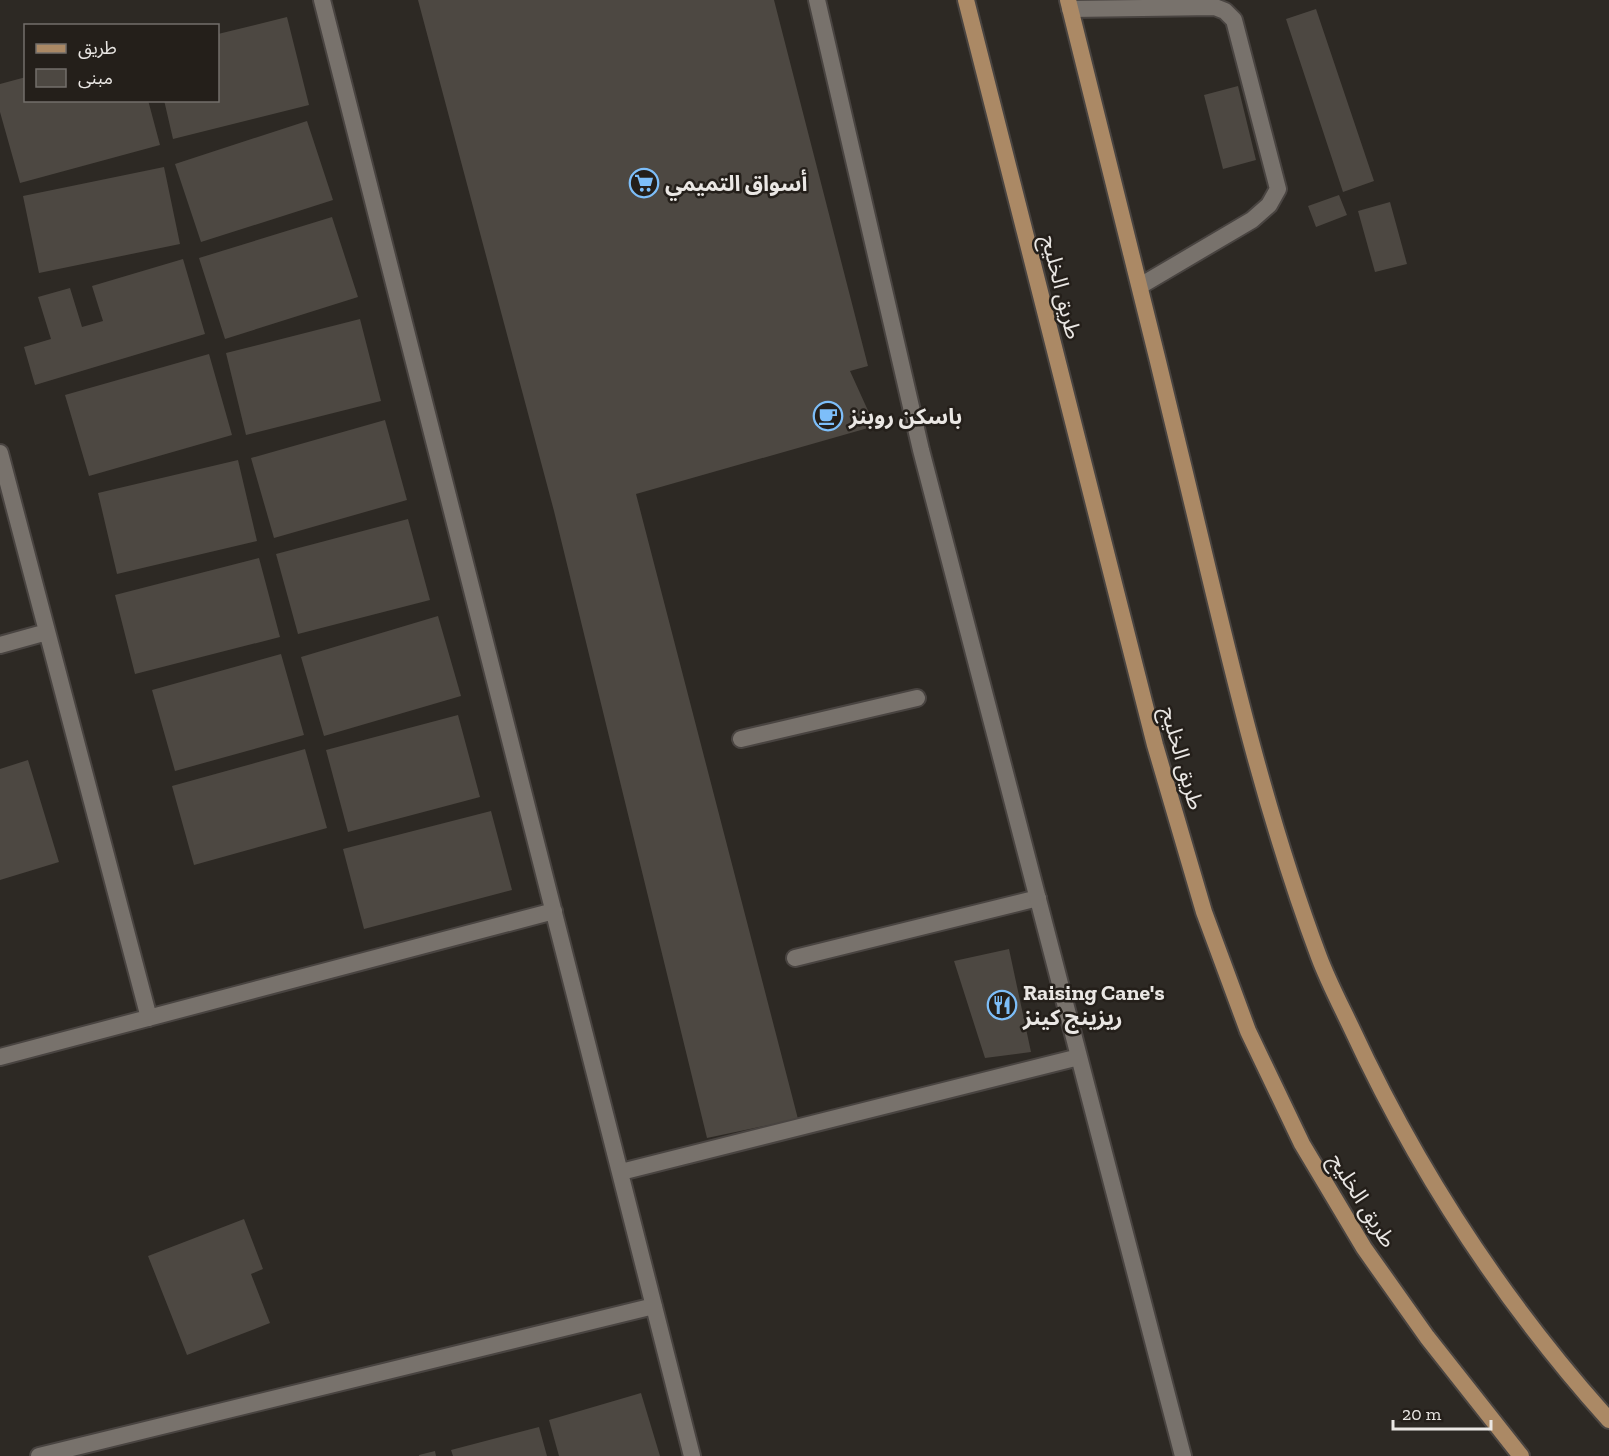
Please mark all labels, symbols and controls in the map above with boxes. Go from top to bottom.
legend [24,24,219,102]
text: طريق [78,37,117,59]
text: مبنى [78,67,113,89]
supermarket icon: أسواق التميمي [628,167,660,199]
place label: أسواق التميمي [665,169,807,201]
street label: طريق الخليج [1033,232,1087,343]
cafe icon: باسكن روبنز [812,400,844,432]
place label: باسكن روبنز [848,403,962,430]
street label: طريق الخليج [1152,703,1210,814]
place label: Raising Cane's ريزينج كينز [1022,979,1165,1034]
restaurant icon: Raising Cane's ريزينج كينز [986,989,1018,1021]
street label: طريق الخليج [1320,1148,1402,1254]
scale bar [1393,1393,1490,1431]
text: 20 m [1402,1403,1442,1425]

